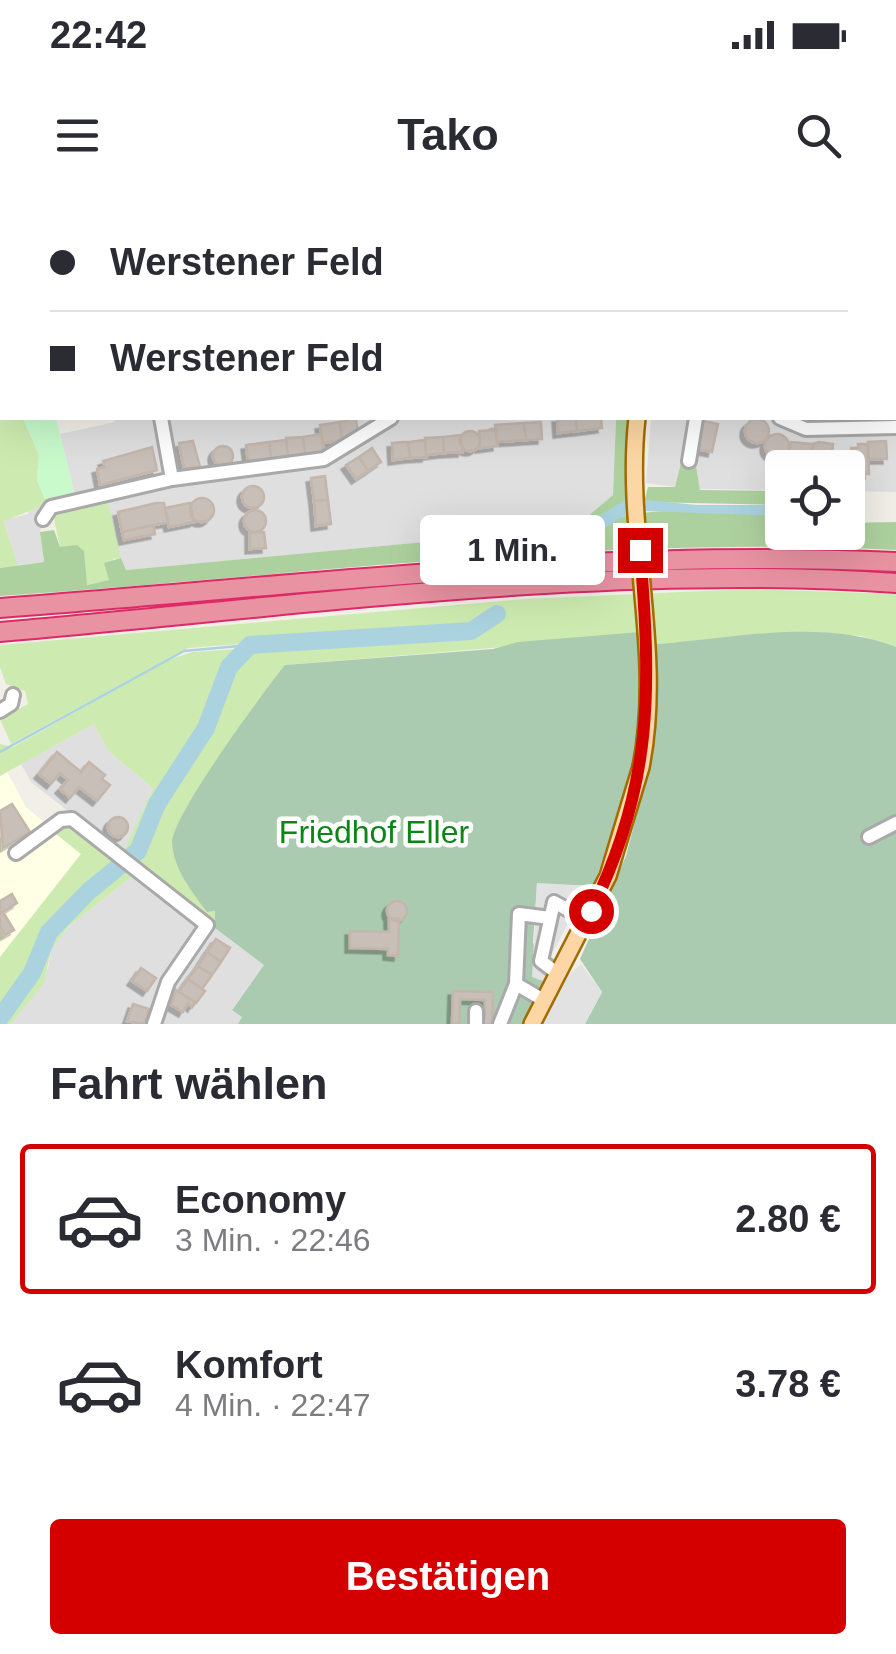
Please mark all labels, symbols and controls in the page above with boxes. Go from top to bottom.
text: 22:42 [50,14,147,56]
icon: menu [50,108,105,163]
icon: search [791,108,846,163]
text: Tako [397,109,499,160]
text: Werstener Feld [110,241,384,283]
text: Werstener Feld [110,337,384,379]
map controls [765,450,865,550]
button: locate [765,450,865,550]
callout: 1 Min. [420,515,605,585]
route end [618,528,663,573]
text: 1 Min. [467,532,558,568]
park label: Friedhof Eller [279,814,469,850]
route start [569,889,614,934]
text: Fahrt wählen [50,1058,328,1109]
icon: car [55,1174,145,1264]
text: Economy [175,1179,346,1221]
text: 2.80 € [735,1198,841,1240]
text: 3 Min. · 22:46 [175,1222,371,1258]
icon: car [55,1339,145,1429]
text: Komfort [175,1344,323,1386]
text: 3.78 € [735,1363,841,1405]
text: 4 Min. · 22:47 [175,1387,371,1423]
button: Bestätigen [50,1519,846,1634]

